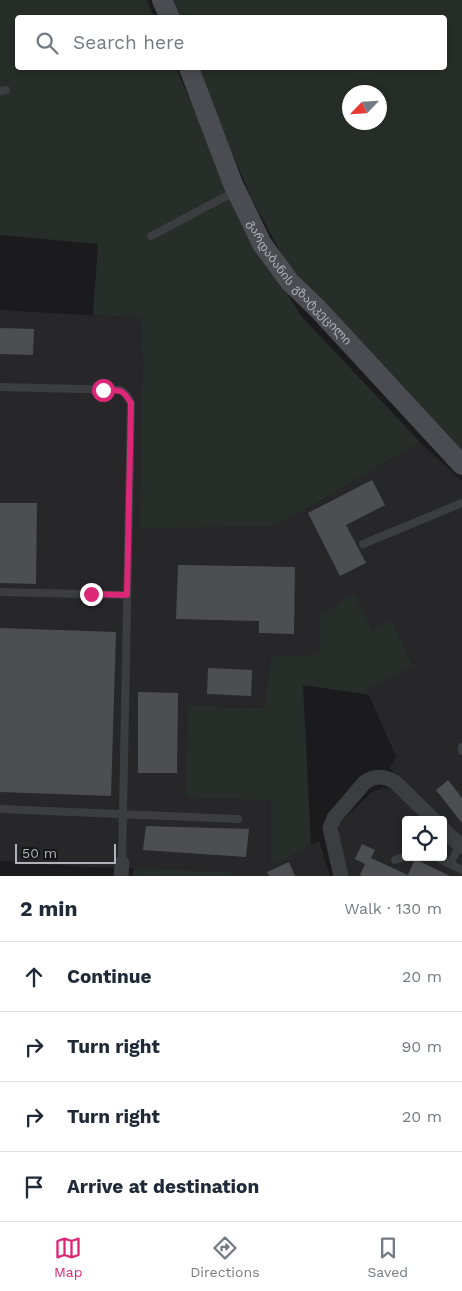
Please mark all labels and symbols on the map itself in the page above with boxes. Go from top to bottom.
north arrow [342,85,387,130]
street label: გარდაბანის გზატკეცილი [244,218,355,348]
route start [92,379,115,402]
route end [80,583,103,606]
scale bar [15,841,116,864]

